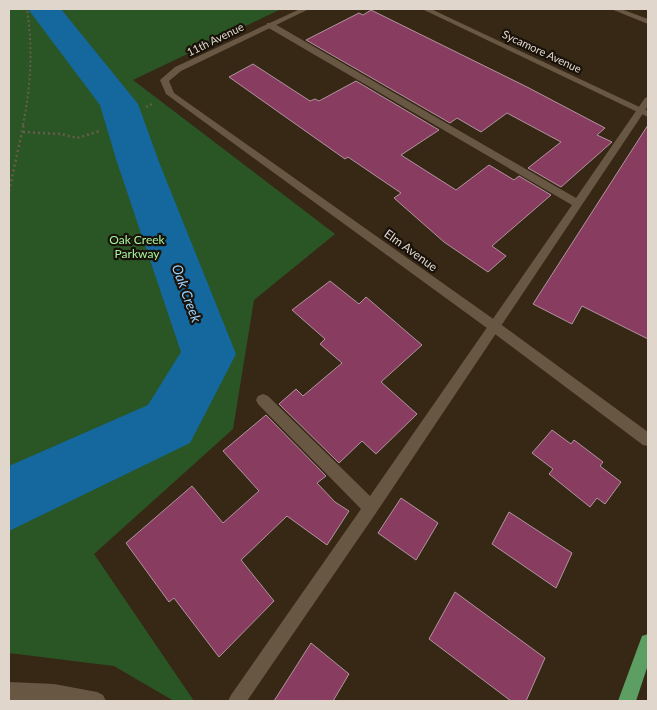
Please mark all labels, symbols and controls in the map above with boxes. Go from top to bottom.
street label: 11th Avenue [184,20,246,58]
street label: Sycamore Avenue [500,27,584,75]
street label: Elm Avenue [382,226,440,274]
park label: Oak Creek Parkway [109,232,166,261]
water label: Oak Creek [169,262,205,325]

